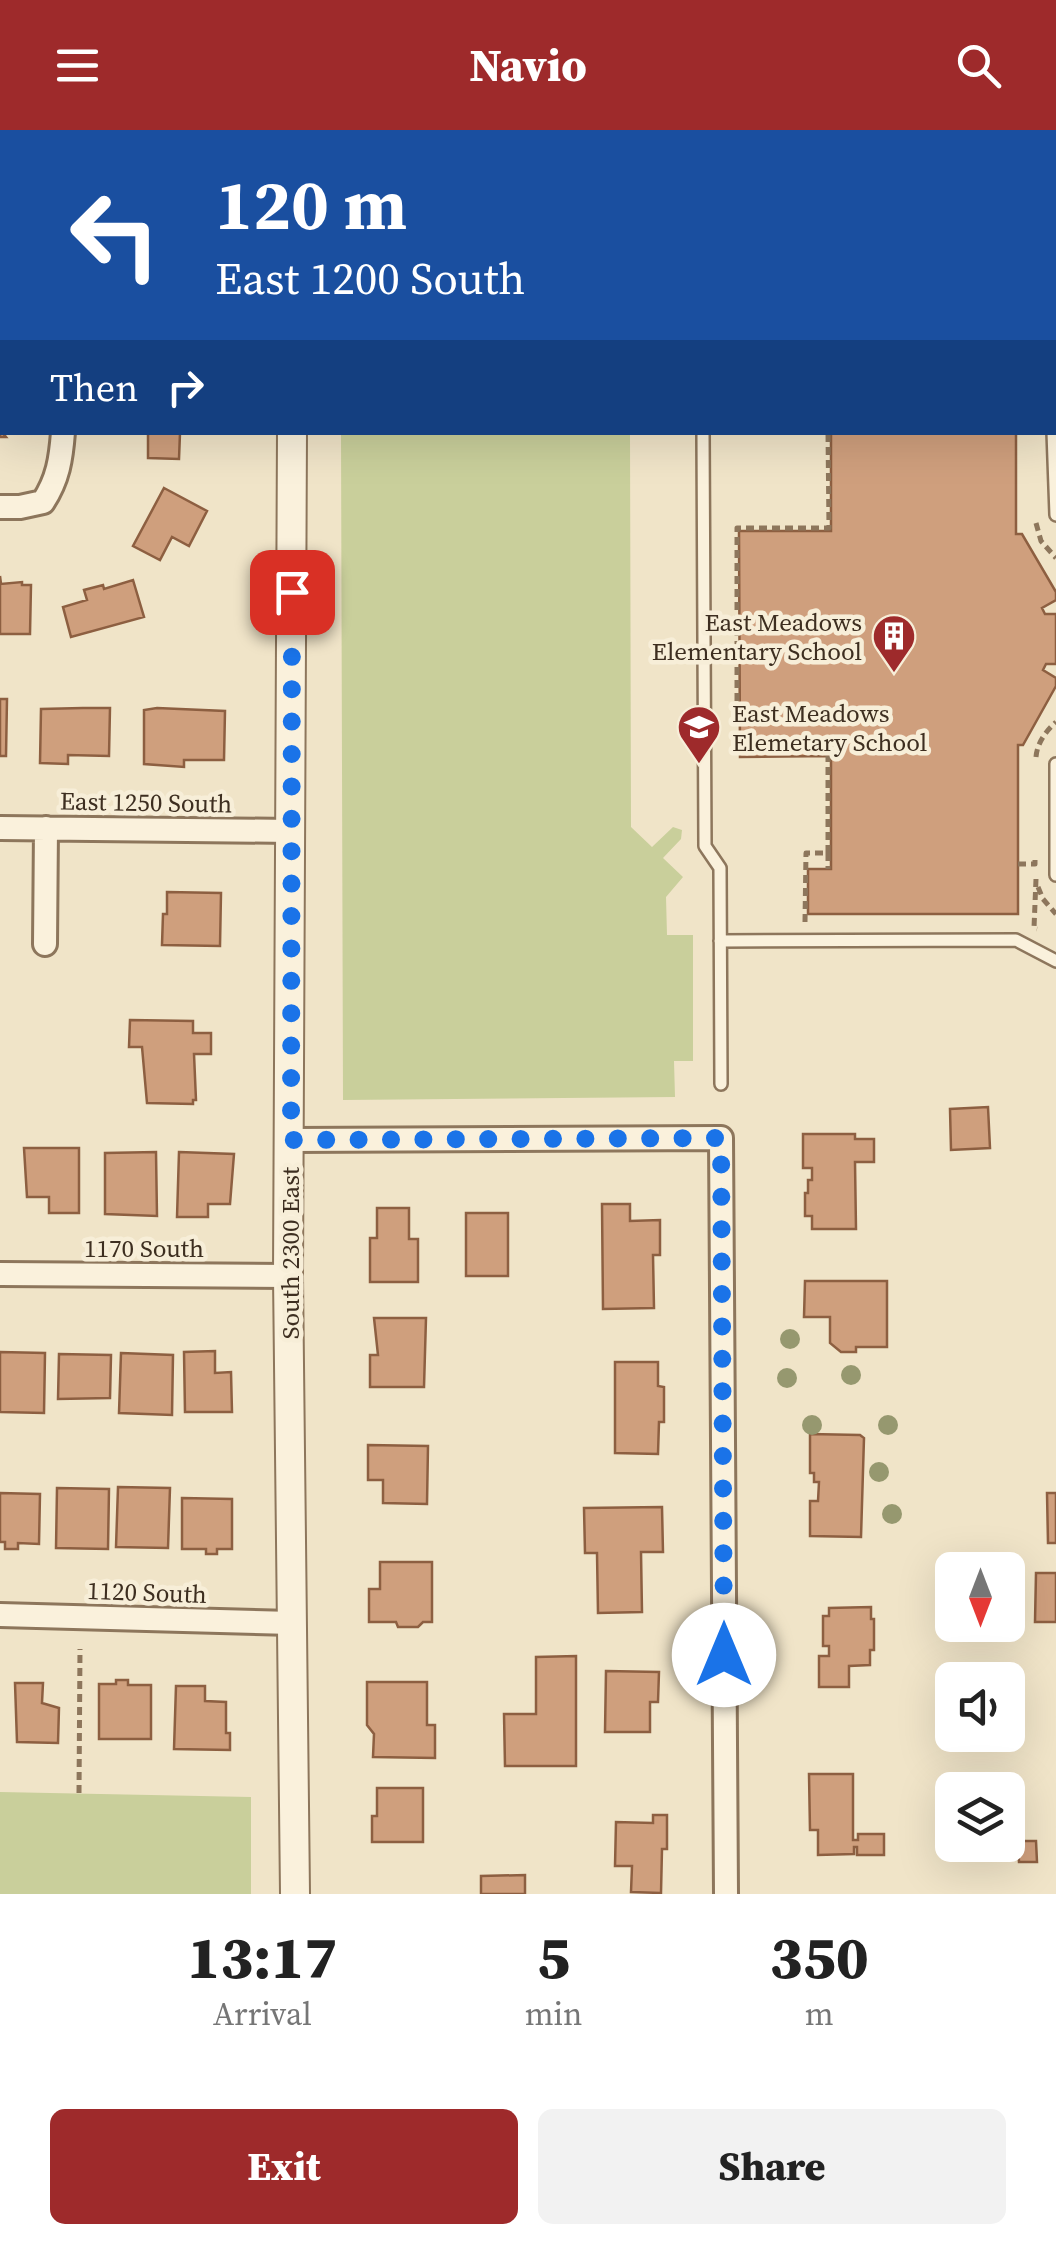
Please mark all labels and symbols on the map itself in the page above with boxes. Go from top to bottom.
pin [250,550,335,635]
place label: East Meadows Elementary School [652,605,862,668]
building icon: East Meadows Elementary School [871,613,917,674]
place label: East Meadows Elemetary School [732,696,927,759]
school or university icon: East Meadows Elemetary School [676,704,722,765]
street label: East 1250 South [59,783,233,821]
street label: South 2300 East [273,1166,307,1339]
street label: 1170 South [84,1231,204,1265]
north arrow [935,1552,1025,1642]
street label: 1120 South [87,1573,207,1611]
position arrow [672,1603,776,1707]

